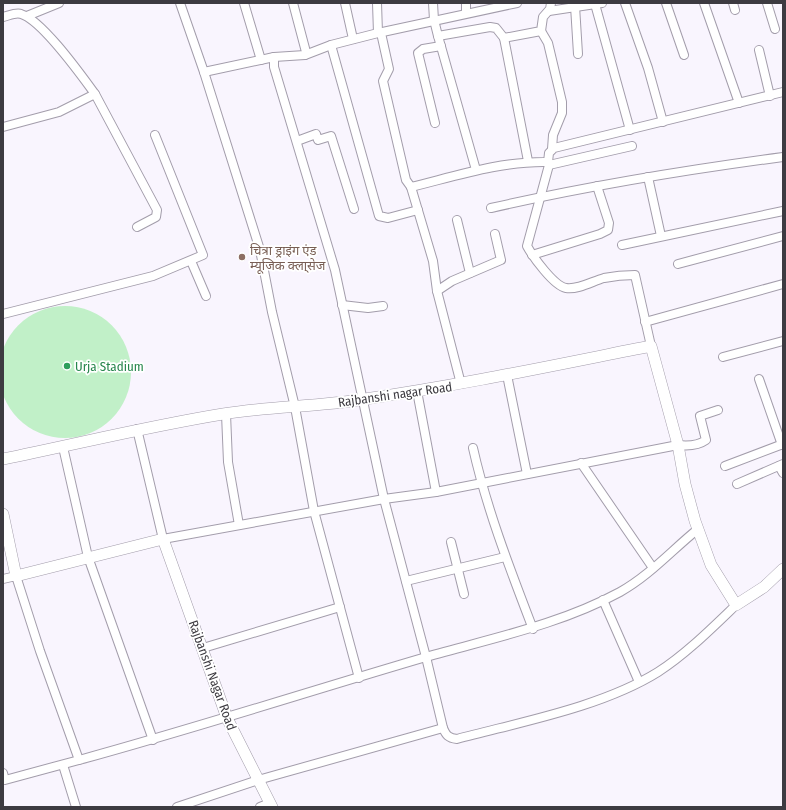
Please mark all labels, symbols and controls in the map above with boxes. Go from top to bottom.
place label: चित्रा ड्राइंग एंड म्यूजिक क्ला्सेज [250,243,326,274]
marker: चित्रा ड्राइंग एंड म्यूजिक क्ला्सेज [237,252,247,262]
place label: Urja Stadium [75,359,144,374]
marker: Urja Stadium [62,361,72,371]
street label: Rajbanshi nagar Road [337,379,453,410]
street label: Rajbanshi Nagar Road [186,618,239,732]

